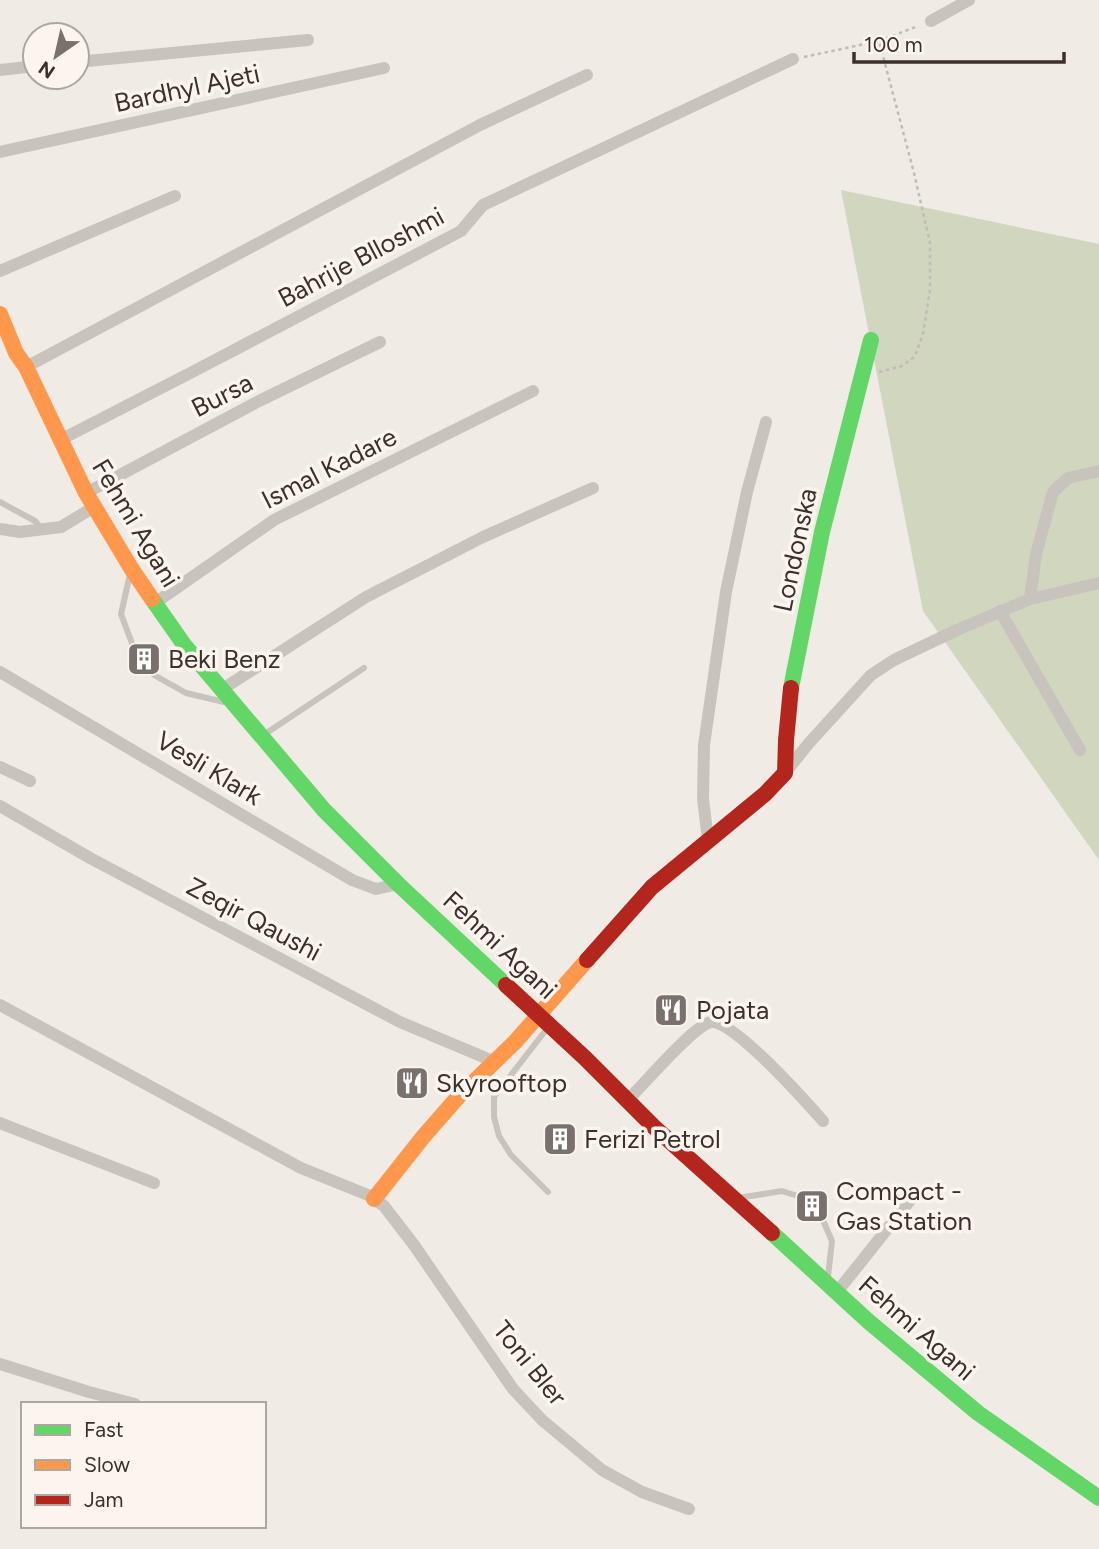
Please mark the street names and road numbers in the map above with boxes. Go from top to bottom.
street label: Bardhyl Ajeti [111,57,263,119]
street label: Bahrije Blloshmi [273,200,449,314]
street label: Bursa [186,366,258,424]
street label: Ismal Kadare [256,420,402,516]
street label: Fehmi Agani [85,453,187,593]
street label: Londonska [766,485,824,615]
street label: Vesli Klark [150,724,268,812]
street label: Zeqir Qaushi [181,870,327,968]
street label: Fehmi Agani [437,884,563,1006]
street label: Fehmi Agani [852,1269,982,1387]
street label: Toni Bler [486,1314,574,1412]

